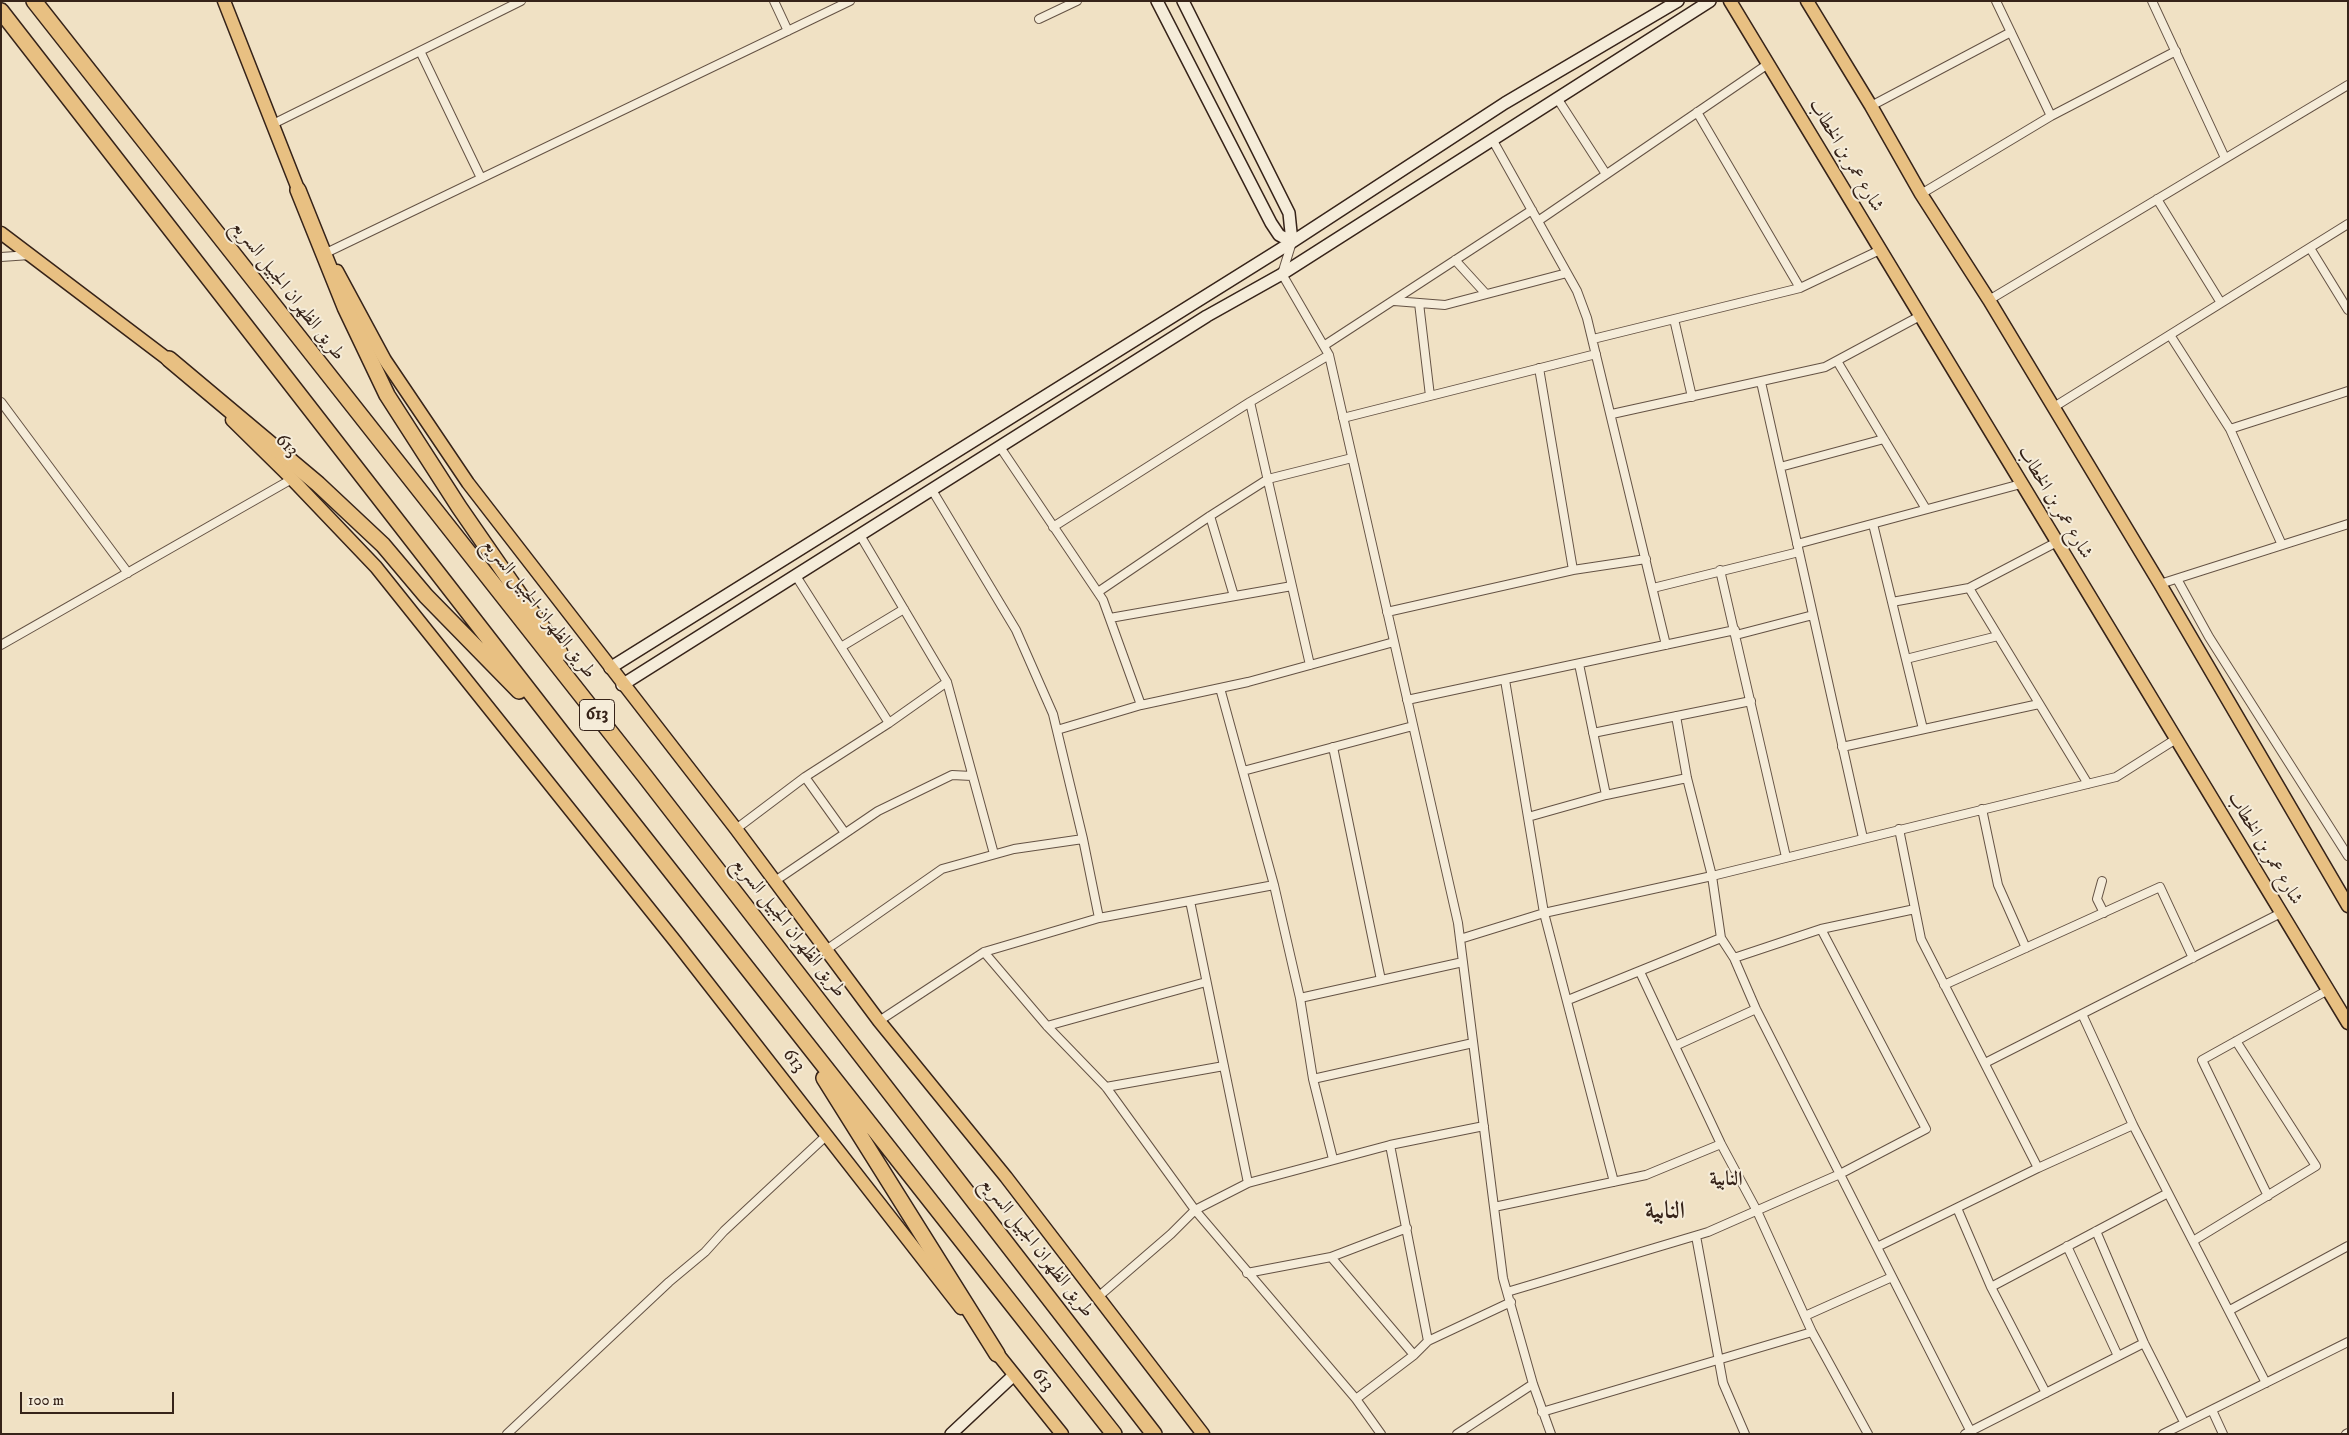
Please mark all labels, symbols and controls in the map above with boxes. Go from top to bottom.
street label: شارع عمر بن الخطاب [1802,95,1888,217]
street label: طريق الظهران الجبيل السريع [225,216,349,366]
street label: 613 [269,430,303,462]
street label: شارع عمر بن الخطاب [2011,442,2097,564]
street label: طريق الظهران الجبيل السريع [476,534,600,684]
road number: 613 [580,700,614,730]
street label: شارع عمر بن الخطاب [2221,788,2307,910]
street label: طريق الظهران الجبيل السريع [726,853,850,1003]
street label: 613 [777,1045,809,1077]
district label: النابية [1709,1169,1743,1193]
street label: طريق الظهران الجبيل السريع [974,1173,1098,1323]
district label: النابية [1645,1199,1685,1227]
street label: 613 [1026,1364,1058,1396]
scale bar [22,1382,176,1414]
text: 100 m [28,1391,64,1410]

